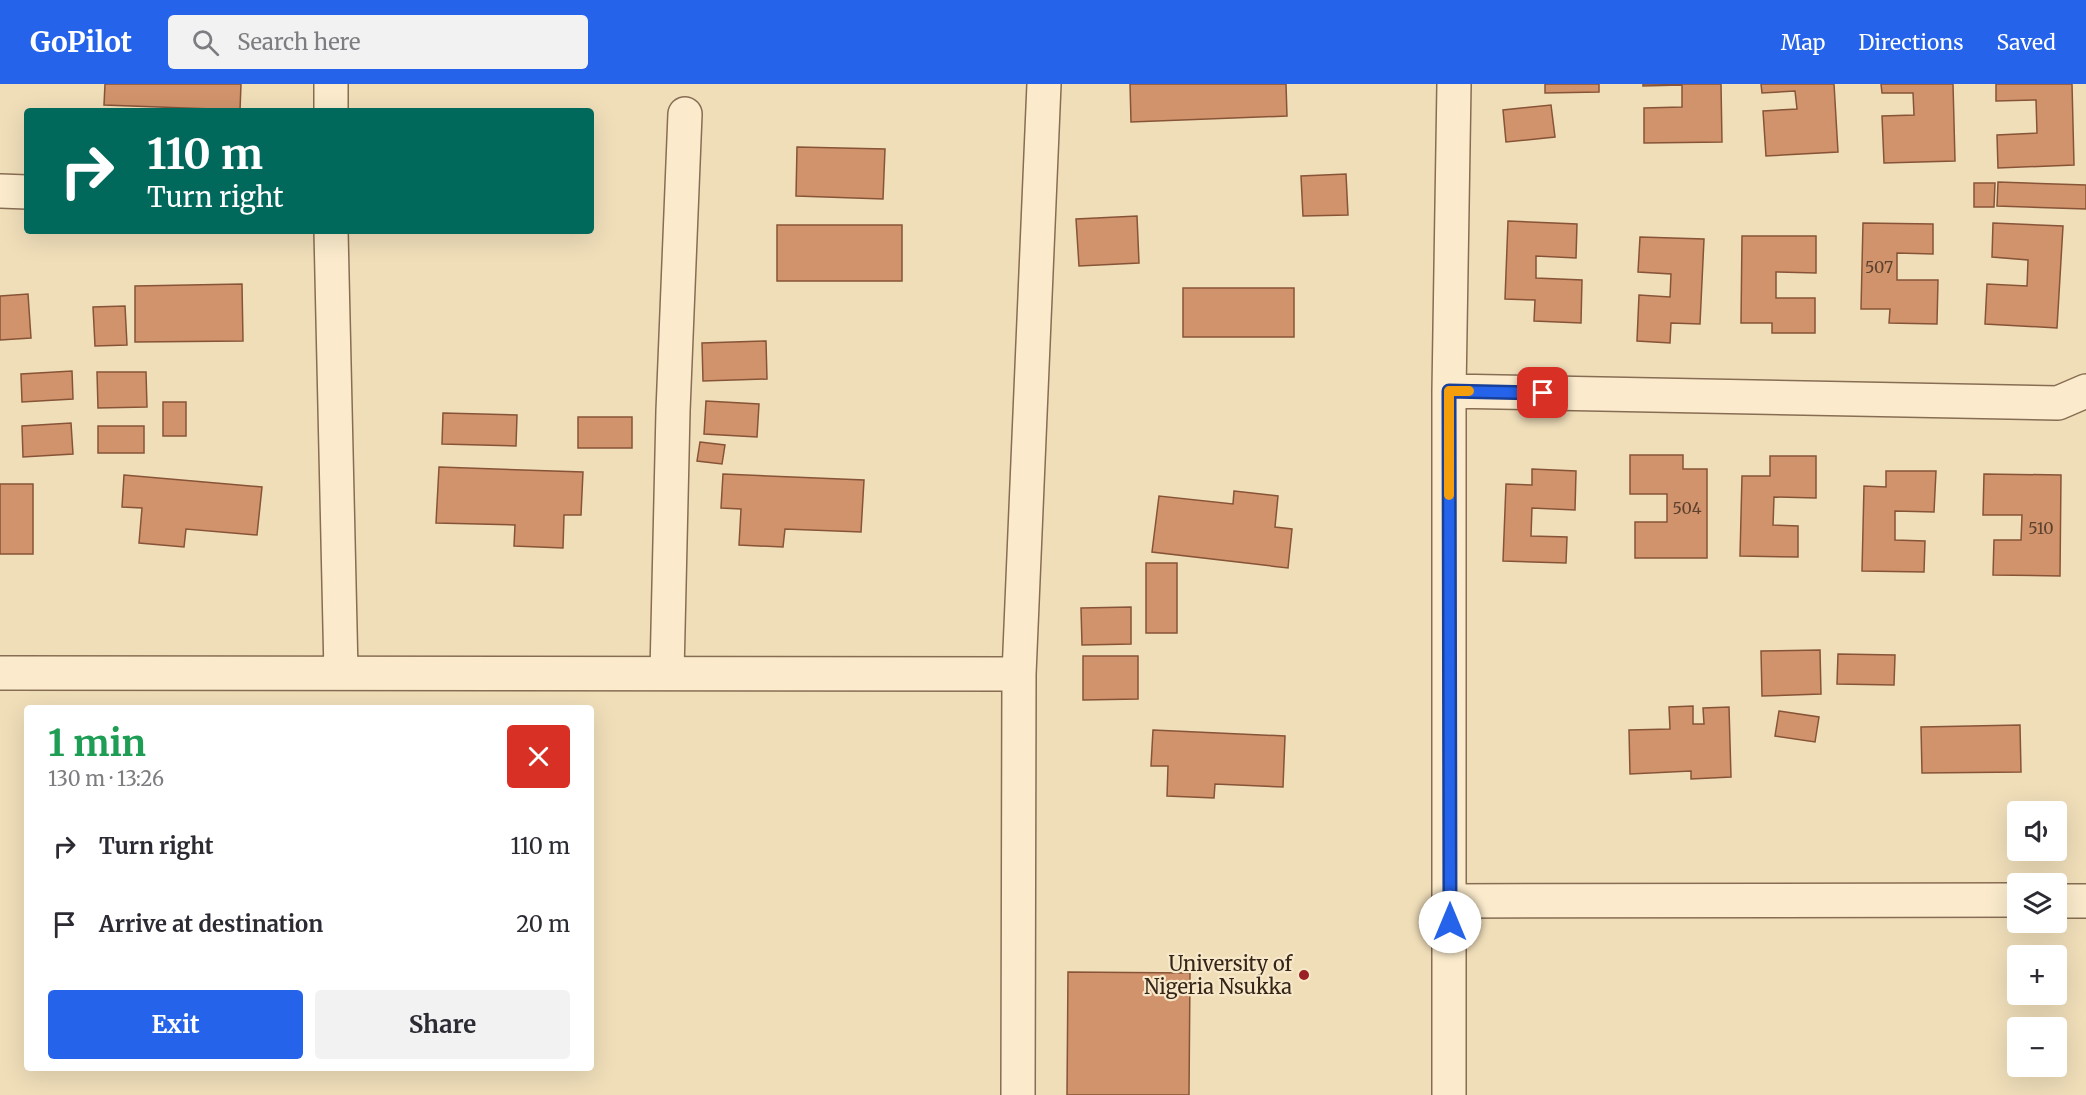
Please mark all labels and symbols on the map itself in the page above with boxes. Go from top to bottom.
house number: 507 [1865,257,1893,277]
pin [1517,367,1568,418]
house number: 504 [1672,498,1702,518]
house number: 510 [2028,518,2054,538]
position arrow [1418,890,1482,954]
place label: University of Nigeria Nsukka [1144,951,1293,999]
marker: University of Nigeria Nsukka [1297,968,1311,982]

